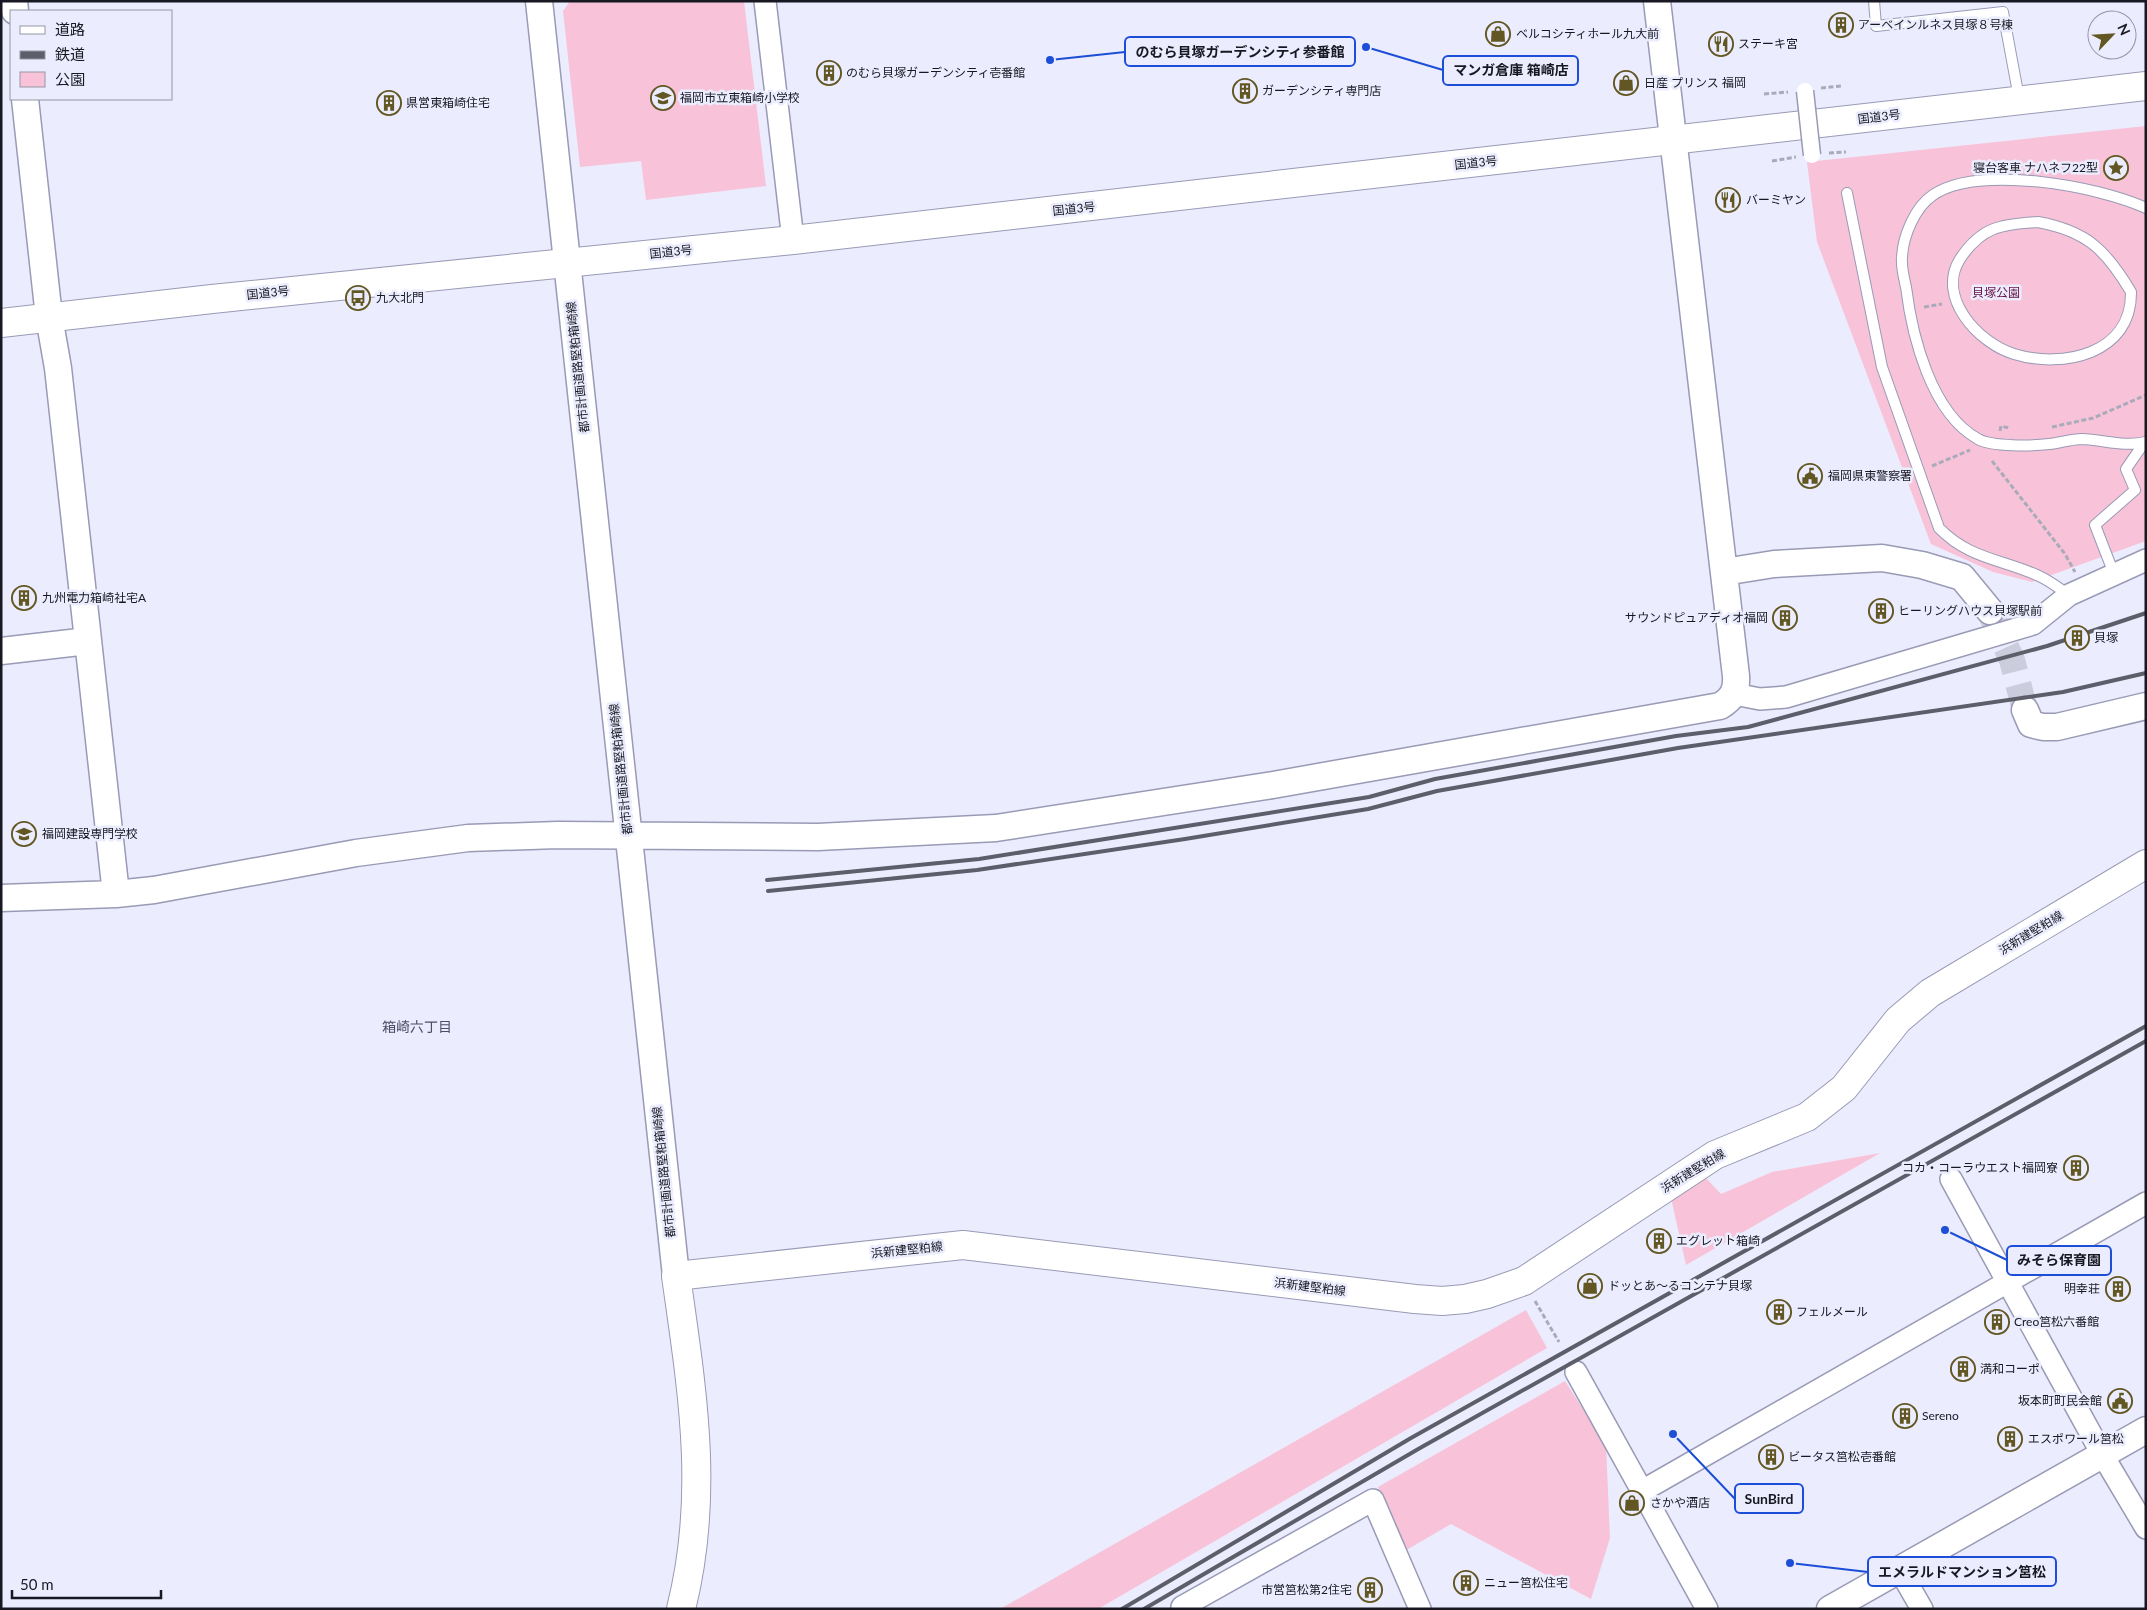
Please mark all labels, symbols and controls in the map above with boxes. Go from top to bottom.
legend [10,10,172,100]
north arrow [2087,10,2137,60]
building icon: アーベインルネス貝塚８号棟 [1828,12,1854,38]
place label: アーベインルネス貝塚８号棟 [1858,17,2013,32]
text: 道路 [55,20,85,38]
shop icon: ベルコシティホール九大前 [1485,21,1511,47]
text: N [2114,21,2134,38]
place label: ベルコシティホール九大前 [1516,26,1659,41]
restaurant icon: ステーキ宮 [1708,31,1734,57]
place label: ステーキ宮 [1738,36,1798,51]
callout: のむら貝塚ガーデンシティ参番館 [1125,37,1355,66]
text: のむら貝塚ガーデンシティ参番館 [1135,43,1345,60]
text: 鉄道 [55,45,85,63]
callout: マンガ倉庫 箱崎店 [1443,56,1578,85]
building icon: のむら貝塚ガーデンシティ壱番館 [816,60,842,86]
text: マンガ倉庫 箱崎店 [1453,61,1569,78]
place label: のむら貝塚ガーデンシティ壱番館 [846,65,1025,80]
text: 公園 [55,70,85,88]
shop icon: 日産 プリンス 福岡 [1613,70,1639,96]
place label: 日産 プリンス 福岡 [1644,75,1746,90]
building icon: ガーデンシティ専門店 [1232,78,1258,104]
place label: ガーデンシティ専門店 [1262,83,1381,98]
school or university icon: 福岡市立東箱崎小学校 [650,85,676,111]
building icon: 県営東箱崎住宅 [376,90,402,116]
place label: 福岡市立東箱崎小学校 [680,90,800,105]
place label: 県営東箱崎住宅 [406,95,490,110]
street label: 国道3号 [1857,106,1901,127]
street label: 国道3号 [1454,153,1498,172]
place icon: 寝台客車 ナハネフ22型 [2103,155,2129,181]
place label: 寝台客車 ナハネフ22型 [1973,160,2098,175]
restaurant icon: バーミヤン [1715,187,1741,213]
place label: バーミヤン [1746,192,1806,207]
street label: 国道3号 [1052,199,1096,218]
street label: 国道3号 [649,242,693,261]
street label: 国道3号 [246,283,290,302]
bus stop icon: 九大北門 [345,285,371,311]
park label: 貝塚公園 [1972,285,2020,300]
place label: 九大北門 [376,290,424,305]
street label: 都市計画道路堅粕箱崎線 [563,301,592,433]
public building icon: 福岡県東警察署 [1797,463,1823,489]
place label: 福岡県東警察署 [1828,468,1912,483]
building icon: 九州電力箱崎社宅A [11,585,37,611]
place label: 九州電力箱崎社宅A [42,590,147,605]
building icon: ヒーリングハウス貝塚駅前 [1868,598,1894,624]
place label: ヒーリングハウス貝塚駅前 [1898,603,2042,618]
building icon: サウンドピュアディオ福岡 [1772,605,1798,631]
place label: サウンドピュアディオ福岡 [1625,610,1768,625]
building icon: 貝塚 [2064,625,2090,651]
place label: 貝塚 [2094,630,2118,645]
street label: 都市計画道路堅粕箱崎線 [606,703,635,835]
school or university icon: 福岡建設専門学校 [11,821,37,847]
place label: 福岡建設専門学校 [42,826,138,841]
street label: 浜新建堅粕線 [1996,908,2065,958]
district label: 箱崎六丁目 [382,1018,452,1035]
street label: 都市計画道路堅粕箱崎線 [649,1106,678,1238]
street label: 浜新建堅粕線 [1658,1146,1727,1196]
building icon: コカ・コーラウエスト福岡寮 [2063,1155,2089,1181]
place label: コカ・コーラウエスト福岡寮 [1902,1160,2058,1175]
building icon: エグレット箱崎 [1646,1228,1672,1254]
place label: エグレット箱崎 [1676,1233,1760,1248]
street label: 浜新建堅粕線 [870,1238,944,1261]
callout: みそら保育園 [2007,1246,2111,1275]
text: みそら保育園 [2017,1251,2101,1268]
shop icon: ドッとあ～るコンテナ貝塚 [1577,1273,1603,1299]
street label: 浜新建堅粕線 [1273,1275,1347,1298]
building icon: 明幸荘 [2105,1276,2131,1302]
place label: ドッとあ～るコンテナ貝塚 [1608,1278,1752,1293]
place label: 明幸荘 [2064,1281,2100,1296]
building icon: フェルメール [1766,1299,1792,1325]
place label: フェルメール [1796,1304,1868,1319]
building icon: Creo筥松六番館 [1984,1309,2010,1335]
place label: Creo筥松六番館 [2014,1314,2099,1329]
building icon: 満和コーポ [1950,1356,1976,1382]
place label: 満和コーポ [1980,1361,2040,1376]
public building icon: 坂本町町民会館 [2107,1388,2133,1414]
place label: 坂本町町民会館 [2018,1393,2102,1408]
building icon: Sereno [1892,1403,1918,1429]
place label: Sereno [1922,1408,1959,1423]
building icon: エスポワール筥松 [1997,1426,2023,1452]
place label: エスポワール筥松 [2028,1431,2124,1446]
building icon: ビータス筥松壱番館 [1758,1444,1784,1470]
place label: ビータス筥松壱番館 [1788,1449,1896,1464]
callout: SunBird [1735,1484,1803,1513]
shop icon: さかや酒店 [1619,1490,1645,1516]
text: SunBird [1745,1490,1793,1507]
place label: さかや酒店 [1650,1495,1710,1510]
callout: エメラルドマンション筥松 [1868,1557,2056,1586]
text: エメラルドマンション筥松 [1878,1563,2046,1580]
scale bar [12,1568,161,1600]
building icon: ニュー筥松住宅 [1453,1570,1479,1596]
text: 50 m [20,1575,54,1593]
place label: ニュー筥松住宅 [1484,1575,1568,1590]
building icon: 市営筥松第2住宅 [1357,1577,1383,1603]
place label: 市営筥松第2住宅 [1261,1582,1352,1597]

